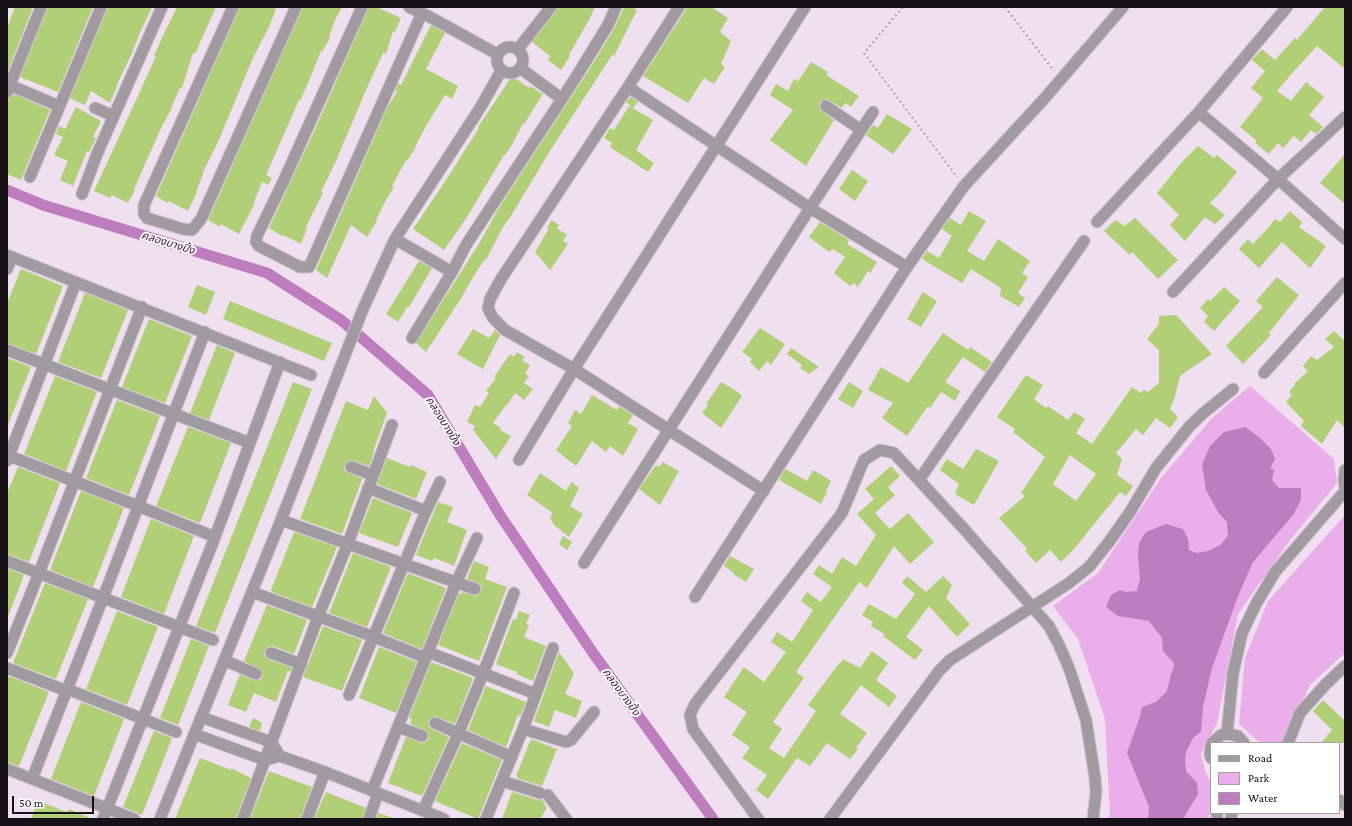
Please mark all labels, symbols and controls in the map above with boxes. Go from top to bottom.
water label: คลองบางปิ้ง [140,229,196,257]
water label: คลองบางปิ้ง [423,394,463,448]
water label: คลองบางปิ้ง [600,666,642,718]
legend [1210,742,1340,814]
text: Road [1248,751,1272,765]
text: Park [1248,771,1269,785]
scale bar [14,788,96,814]
text: Water [1248,791,1277,805]
text: 50 m [19,796,43,810]

